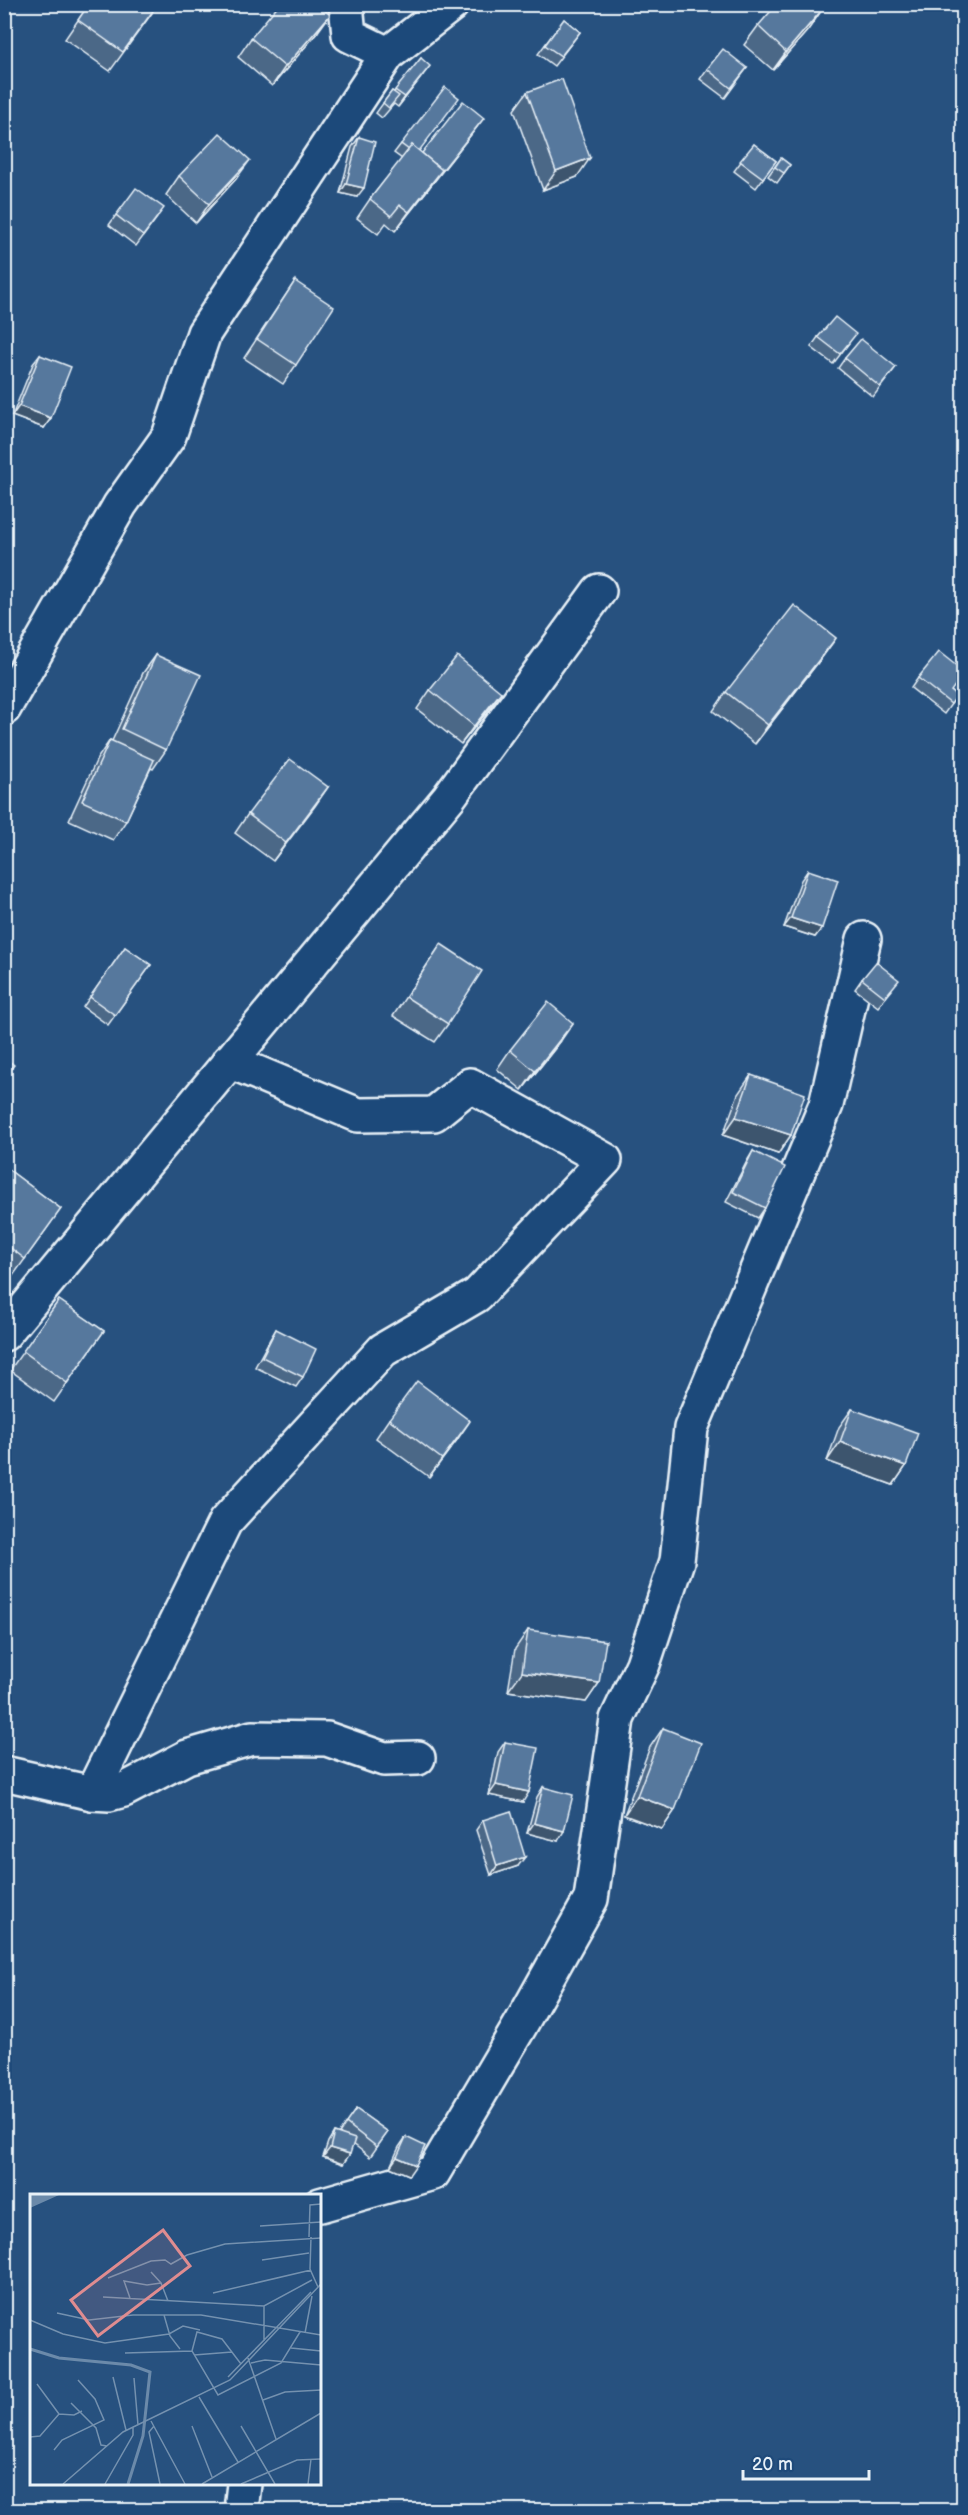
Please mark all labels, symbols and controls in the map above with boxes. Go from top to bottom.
inset map [30,2194,321,2485]
scale bar [743,2443,869,2481]
text: 20 m [752,2454,793,2475]

